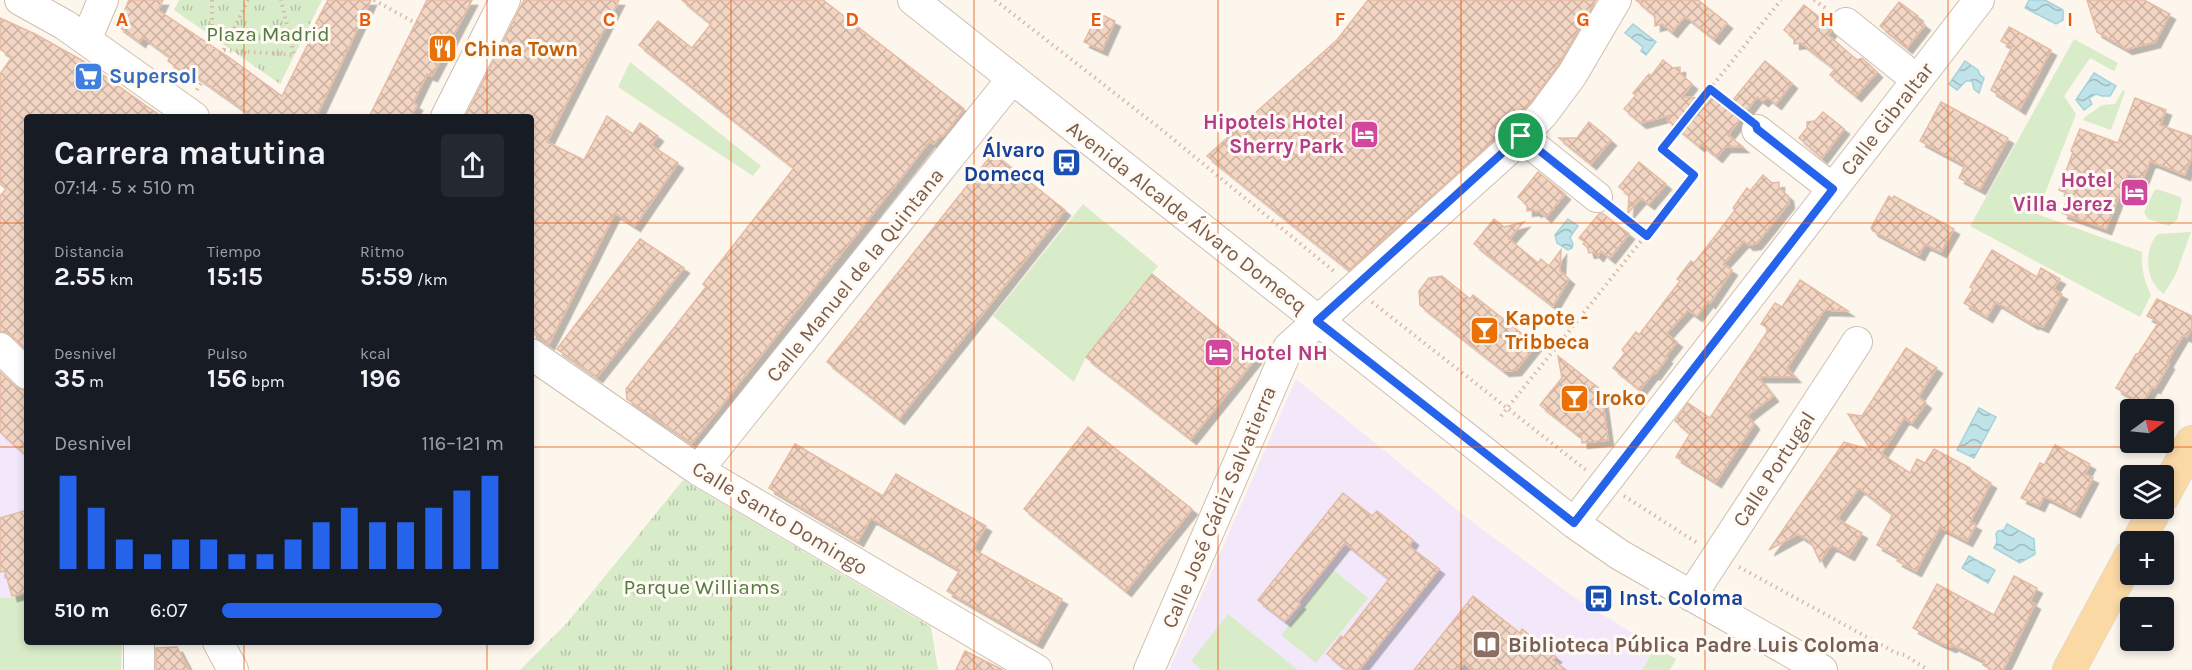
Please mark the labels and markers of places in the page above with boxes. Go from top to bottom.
restaurant icon: China Town [427,33,459,65]
place label: China Town [464,37,578,61]
supermarket icon: Supersol [72,60,104,92]
place label: Supersol [109,64,197,88]
place label: Hipotels Hotel Sherry Park [1203,110,1345,158]
pin [1495,110,1546,161]
hotel icon: Hipotels Hotel Sherry Park [1349,118,1381,150]
place label: Álvaro Domecq [964,136,1045,187]
bus stop icon: Álvaro Domecq [1050,146,1082,178]
place label: Hotel Villa Jerez [2013,168,2113,216]
hotel icon: Hotel Villa Jerez [2118,176,2150,208]
place label: Kapote - Tribbeca [1505,306,1590,354]
bar icon: Kapote - Tribbeca [1468,314,1500,346]
hotel icon: Hotel NH [1203,337,1235,369]
place label: Hotel NH [1240,341,1328,365]
bar icon: Iroko [1558,382,1590,414]
place label: Iroko [1595,386,1646,410]
bus stop icon: Inst. Coloma [1582,582,1614,614]
place label: Inst. Coloma [1619,586,1743,610]
library icon: Biblioteca Pública Padre Luis Coloma [1471,629,1503,661]
place label: Biblioteca Pública Padre Luis Coloma [1508,633,1880,657]

